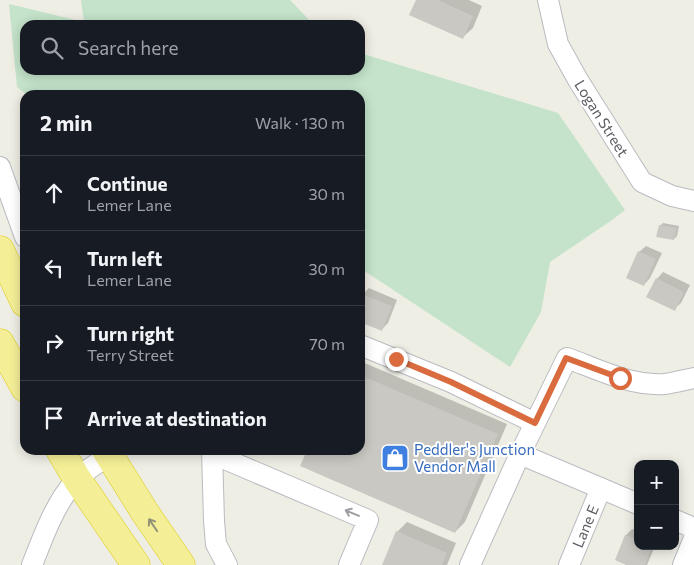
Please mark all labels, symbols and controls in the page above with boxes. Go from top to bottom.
search box [20,20,365,75]
icon: search [38,34,66,62]
text: Search here [78,36,178,59]
street label: Logan Street [571,76,633,160]
text: 2 min [40,110,92,135]
text: Walk · 130 m [255,113,345,132]
text: Continue [87,172,167,195]
icon: ahead [40,179,68,207]
text: 30 m [308,184,345,203]
text: Lemer Lane [87,195,172,214]
text: Turn left [87,247,162,270]
icon: left [40,254,68,282]
text: 30 m [308,259,345,278]
text: Lemer Lane [87,270,172,289]
text: Turn right [87,322,174,345]
icon: right [40,329,68,357]
text: 70 m [309,334,345,353]
text: Terry Street [87,345,174,364]
route end [385,348,408,371]
route start [609,367,632,390]
icon: arrive [40,404,68,432]
text: Arrive at destination [87,407,267,430]
place label: Peddler's Junction Vendor Mall [414,440,535,475]
shop icon: Peddler's Junction Vendor Mall [380,443,410,473]
map controls [634,460,679,550]
button: + [634,460,679,505]
street label: Lane E [568,502,602,550]
button: − [634,505,679,550]
one-way arrow [345,508,360,518]
one-way arrow [148,518,158,532]

